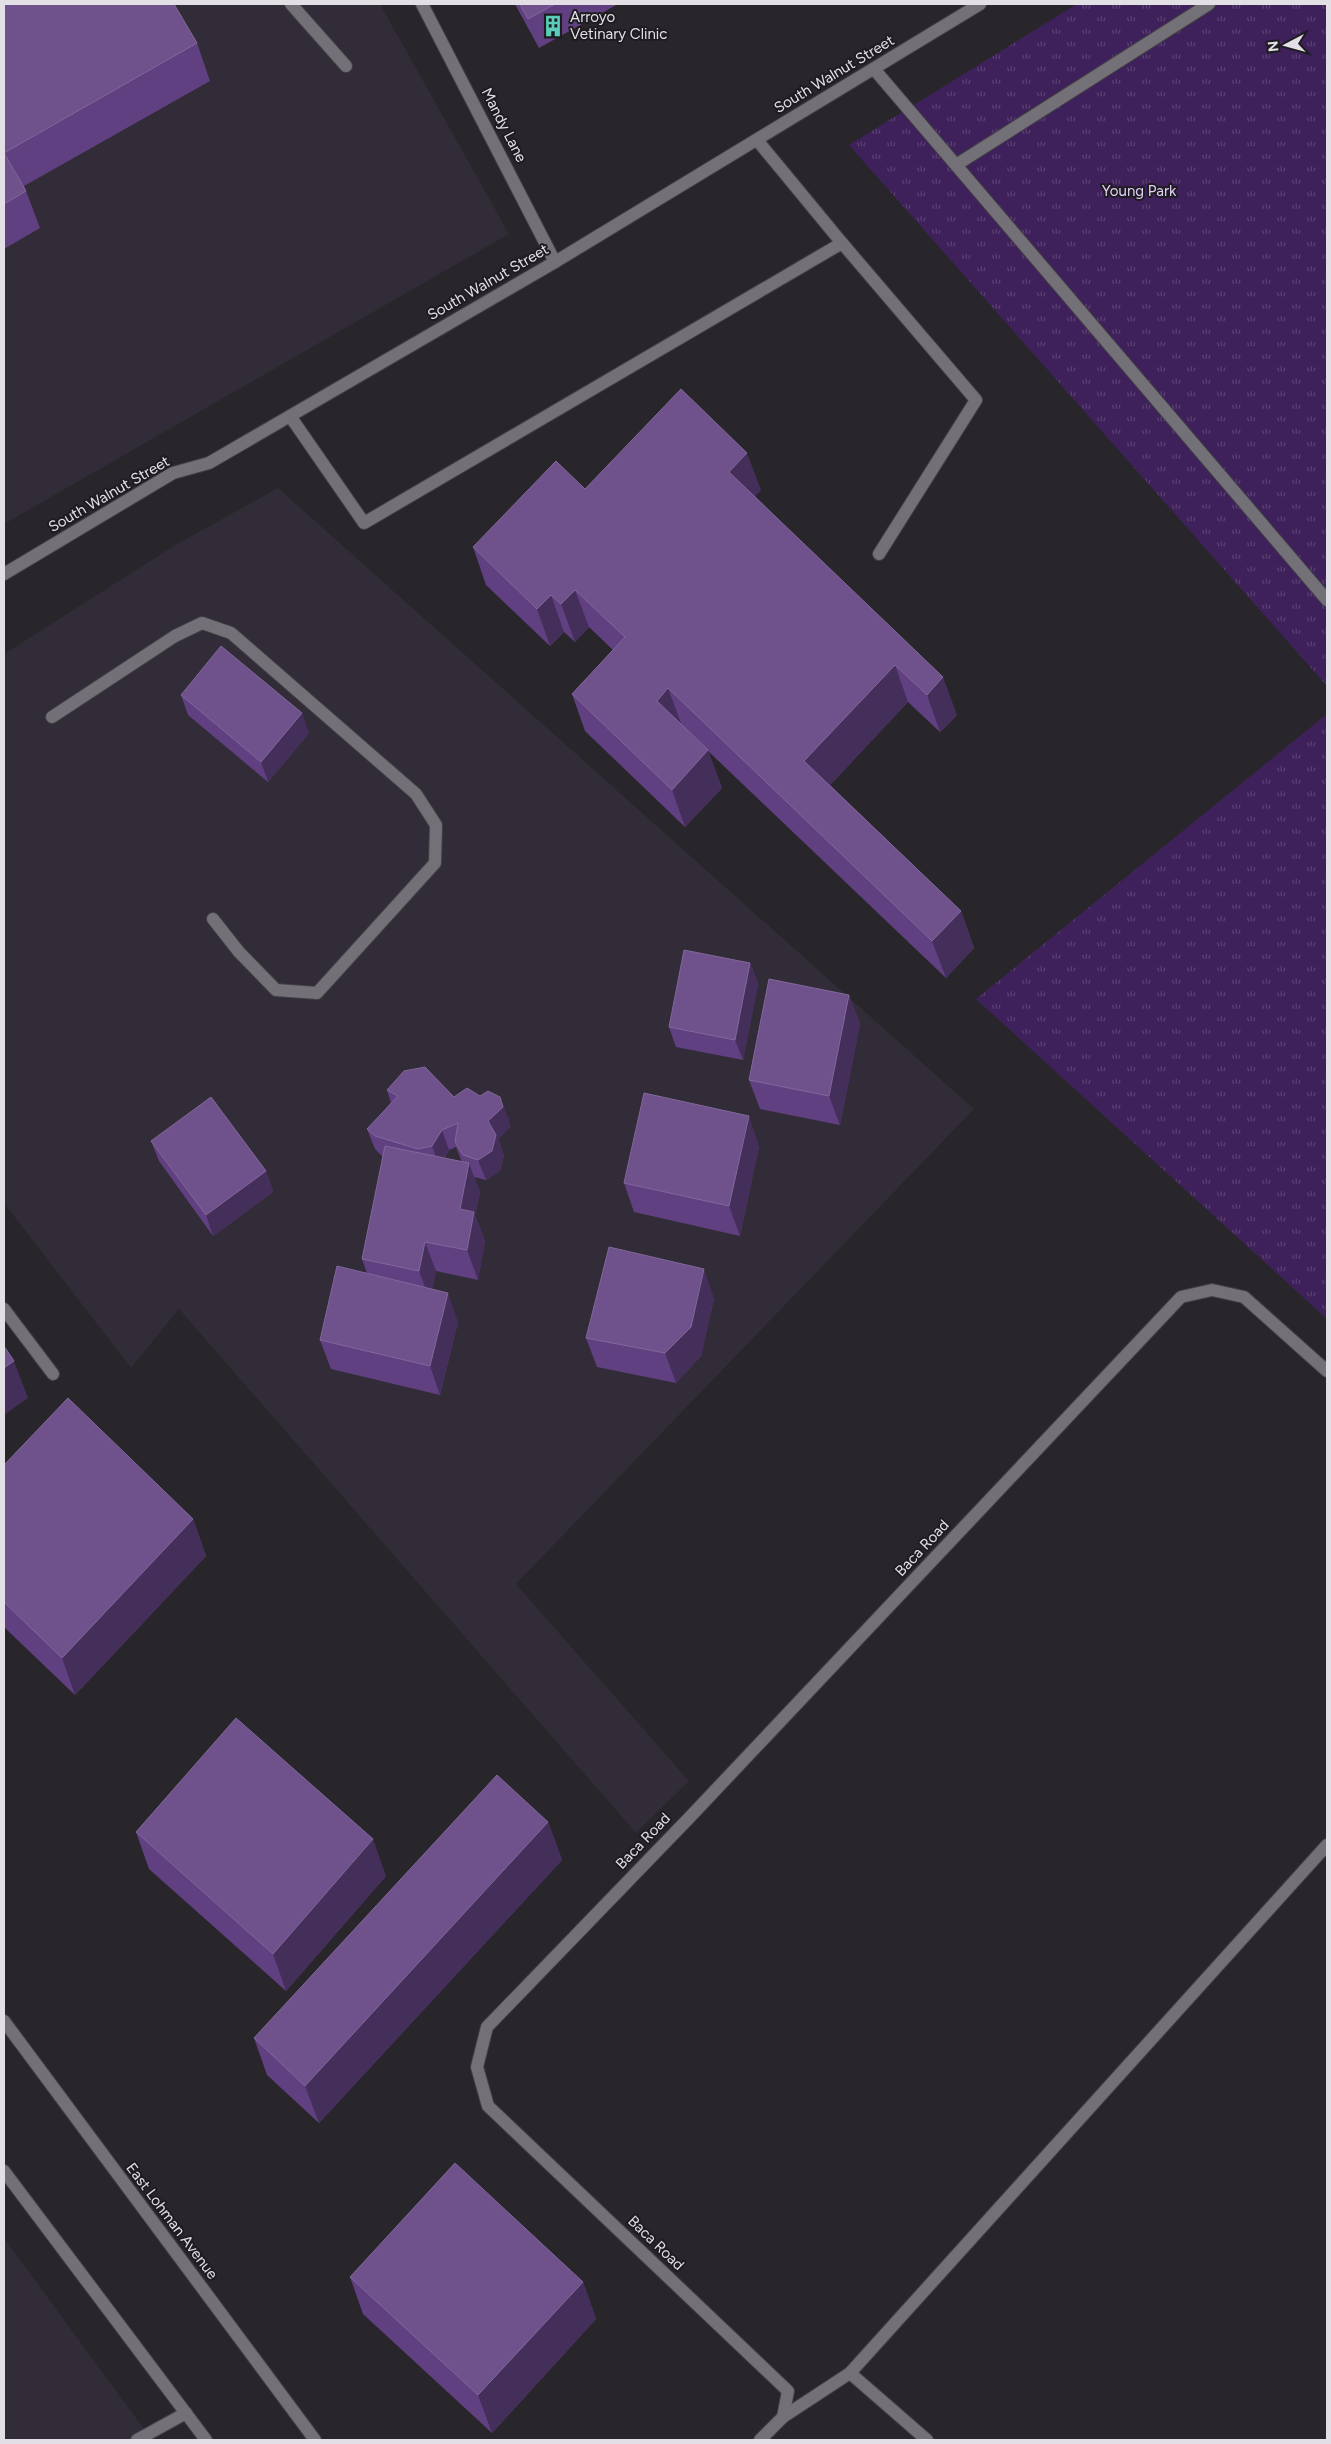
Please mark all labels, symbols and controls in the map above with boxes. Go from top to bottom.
place label: Arroyo Vetinary Clinic [570,8,667,43]
building icon: Arroyo Vetinary Clinic [540,13,566,39]
north arrow [1261,20,1311,70]
street label: South Walnut Street [771,31,898,117]
text: N [1265,40,1283,53]
street label: Mandy Lane [478,85,530,165]
park label: Young Park [1102,182,1177,200]
street label: South Walnut Street [424,240,552,324]
street label: South Walnut Street [45,452,173,536]
street label: Baca Road [891,1516,953,1580]
street label: Baca Road [612,1809,674,1873]
street label: East Lohman Avenue [122,2159,222,2283]
street label: Baca Road [624,2212,688,2274]

